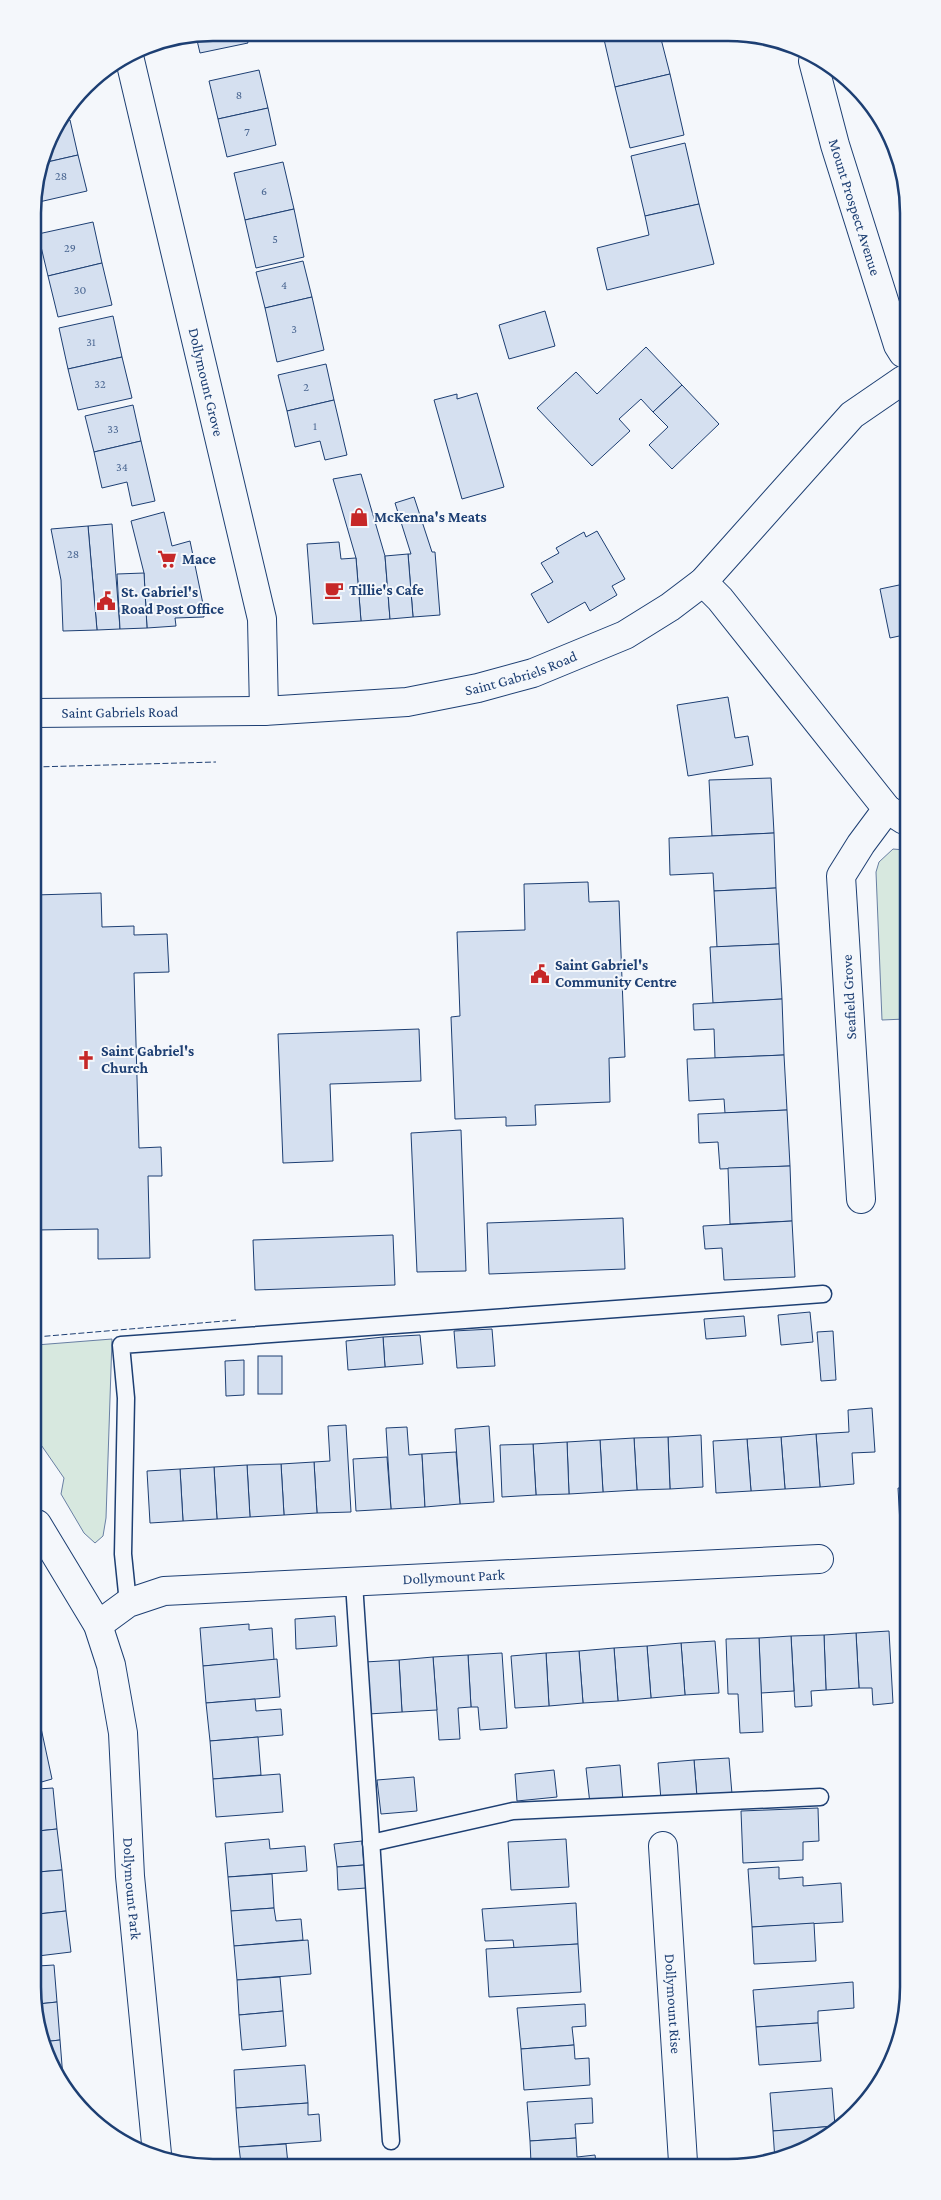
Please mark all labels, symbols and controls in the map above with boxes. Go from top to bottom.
house number: 8 [236,88,242,102]
house number: 7 [244,125,250,139]
street label: Mount Prospect Avenue [826,137,884,278]
house number: 28 [55,169,67,183]
house number: 6 [261,184,267,198]
house number: 5 [272,232,278,246]
house number: 29 [64,241,76,255]
house number: 4 [281,278,287,292]
house number: 30 [74,283,86,297]
house number: 3 [291,322,297,336]
street label: Dollymount Grove [185,326,227,438]
house number: 31 [86,335,96,349]
house number: 32 [94,377,106,391]
house number: 2 [303,380,309,394]
house number: 1 [313,419,317,433]
house number: 33 [107,422,119,436]
house number: 34 [116,460,128,474]
shop icon: McKenna's Meats [348,506,370,528]
place label: McKenna's Meats [374,509,487,525]
house number: 28 [67,547,79,561]
supermarket icon: Mace [156,548,178,570]
place label: Mace [182,551,216,567]
cafe icon: Tillie's Cafe [323,579,345,601]
place label: Tillie's Cafe [349,582,424,598]
place label: St. Gabriel's Road Post Office [121,584,224,617]
public building icon: St. Gabriel's Road Post Office [95,590,117,612]
street label: Saint Gabriels Road [464,648,579,698]
street label: Saint Gabriels Road [61,704,179,721]
street label: Seafield Grove [839,954,859,1040]
place label: Saint Gabriel's Community Centre [555,957,677,990]
public building icon: Saint Gabriel's Community Centre [529,963,551,985]
place label: Saint Gabriel's Church [101,1043,194,1076]
church icon: Saint Gabriel's Church [75,1049,97,1071]
street label: Dollymount Park [402,1566,506,1587]
street label: Dollymount Park [120,1837,144,1941]
street label: Dollymount Rise [662,1953,684,2055]

